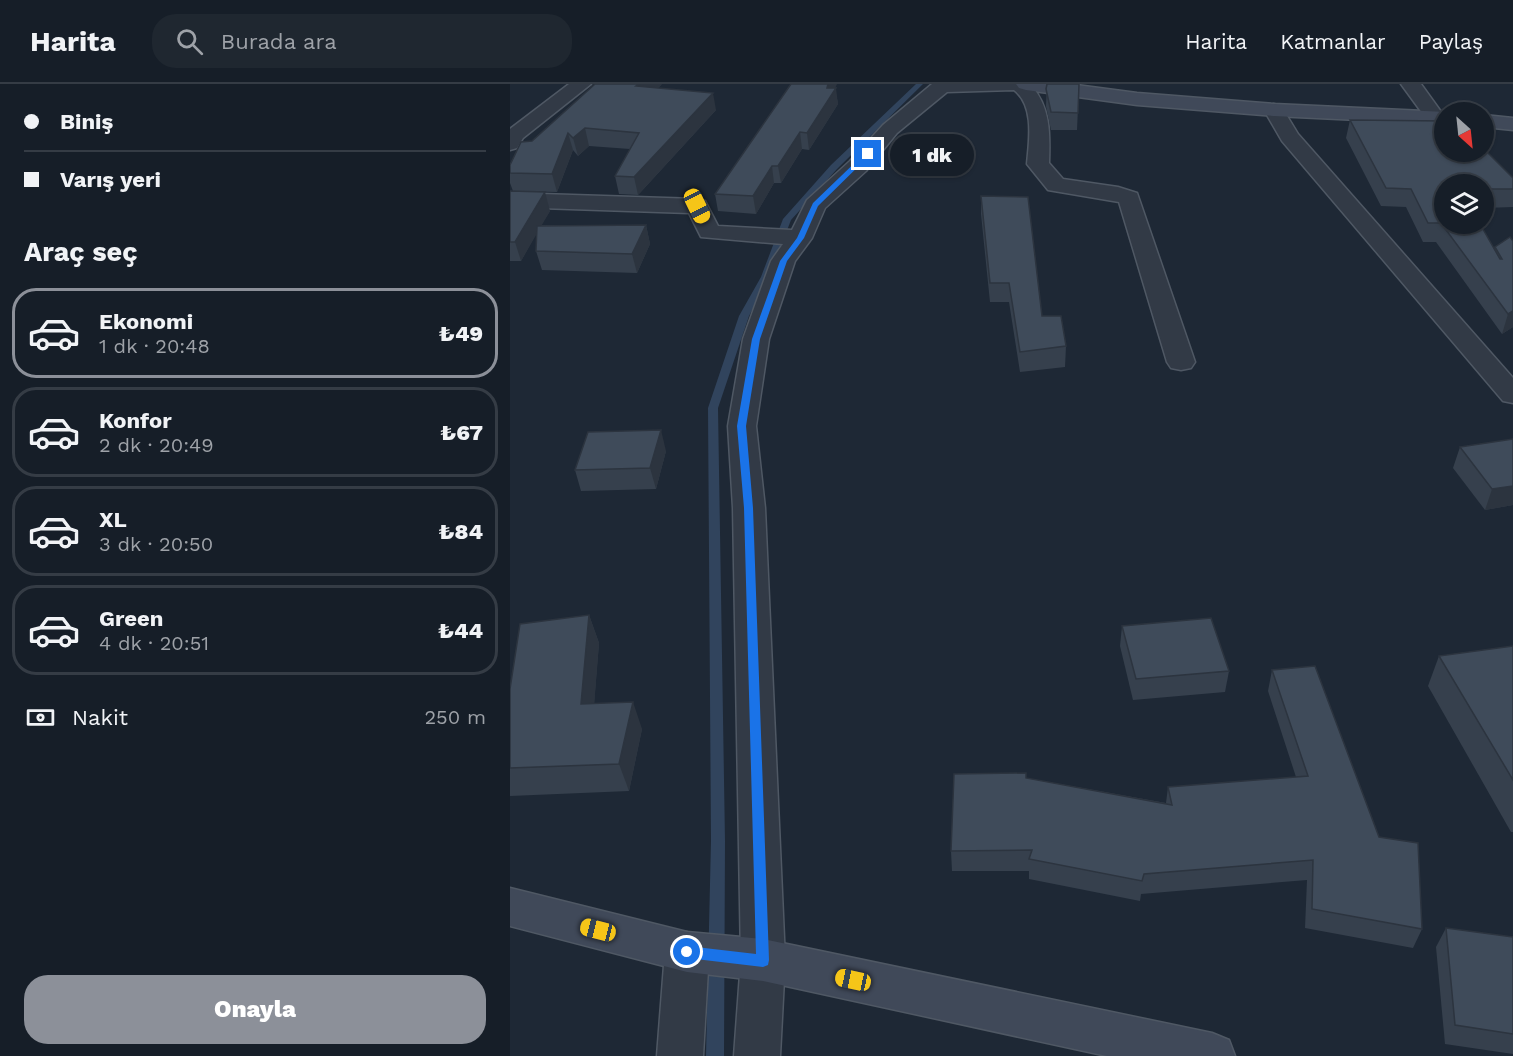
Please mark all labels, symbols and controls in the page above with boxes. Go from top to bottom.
search box [152,14,572,68]
text: Harita [30,25,116,58]
icon: search [173,25,206,58]
text: Burada ara [221,29,337,54]
text: Harita [1185,29,1247,54]
text: Katmanlar [1280,29,1386,54]
text: Paylaş [1419,29,1483,54]
north arrow [1434,102,1494,162]
map controls [1434,102,1494,234]
text: Biniş [60,109,113,134]
callout: 1 dk [889,133,973,175]
route end [854,140,881,167]
text: 1 dk [912,143,952,167]
text: Varış yeri [60,167,161,192]
button: layers [1434,174,1494,234]
car [681,186,713,226]
text: Araç seç [24,236,138,268]
icon: car [27,306,81,360]
text: Ekonomi [99,309,193,334]
text: ₺49 [439,321,483,346]
text: 1 dk · 20:48 [99,334,210,358]
icon: car [27,405,81,459]
text: Konfor [99,408,172,433]
text: ₺67 [440,420,483,445]
text: 2 dk · 20:49 [99,433,214,457]
icon: car [27,504,81,558]
text: XL [99,507,127,532]
text: ₺84 [439,519,483,544]
text: 3 dk · 20:50 [99,532,213,556]
icon: car [27,603,81,657]
text: Green [99,606,163,631]
text: ₺44 [438,618,483,643]
text: 4 dk · 20:51 [99,631,209,655]
icon: cash [24,701,57,734]
text: Nakit [72,705,128,730]
text: 250 m [424,705,486,729]
car [578,917,618,943]
route start [673,938,700,965]
car [834,967,872,993]
button: Onayla [24,975,486,1044]

